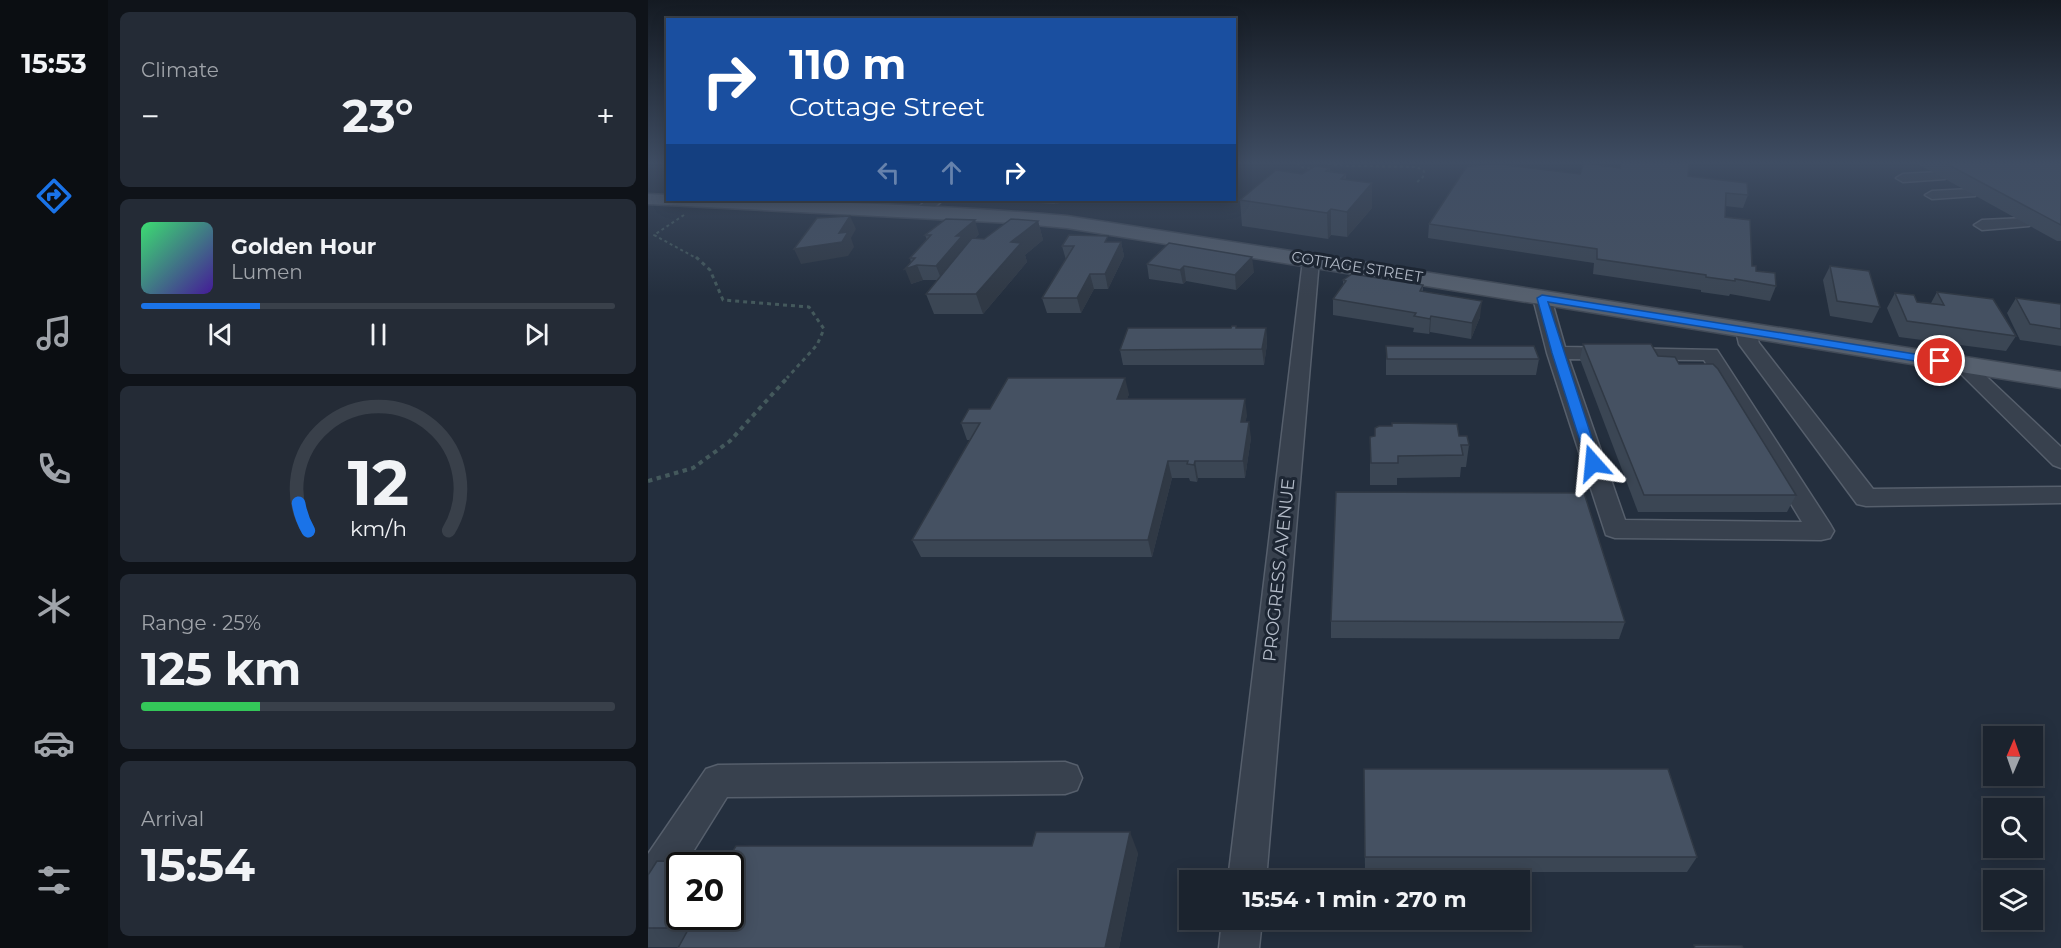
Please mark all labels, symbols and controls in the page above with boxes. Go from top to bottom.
text: 110 m [789,38,906,90]
icon: right [690,42,768,120]
text: 15:53 [21,47,87,80]
text: Climate [141,58,219,82]
text: 23° [342,88,414,143]
text: Cottage Street [789,90,985,123]
text: − [141,96,160,136]
text: + [596,96,615,136]
icon: left [872,156,905,189]
icon: ahead [935,156,968,189]
icon: right [998,156,1031,189]
icon: directions [33,175,75,217]
text: Golden Hour [231,233,376,260]
street label: COTTAGE STREET [1290,247,1425,286]
text: Lumen [231,260,303,284]
icon: music [33,312,75,354]
icon: previous [204,318,237,351]
icon: pause [362,318,395,351]
icon: next [520,318,553,351]
pin [1914,335,1965,386]
icon: arrive [1923,344,1956,377]
position arrow [1561,431,1625,495]
text: 12 [347,445,409,521]
icon: phone [33,448,75,490]
street label: PROGRESS AVENUE [1258,477,1300,663]
text: km/h [349,515,407,541]
icon: climate [33,585,75,627]
text: Range · 25% [141,611,261,635]
text: 125 km [141,641,301,696]
icon: car [33,722,75,764]
north arrow [1983,726,2043,786]
map controls [1983,726,2043,930]
button: search [1983,798,2043,858]
text: Arrival [141,807,204,831]
text: 15:54 [141,837,255,892]
speed limit sign: 20 [666,852,744,930]
icon: filters [33,859,75,901]
button: layers [1983,870,2043,930]
text: 15:54 · 1 min · 270 m [1242,886,1467,913]

